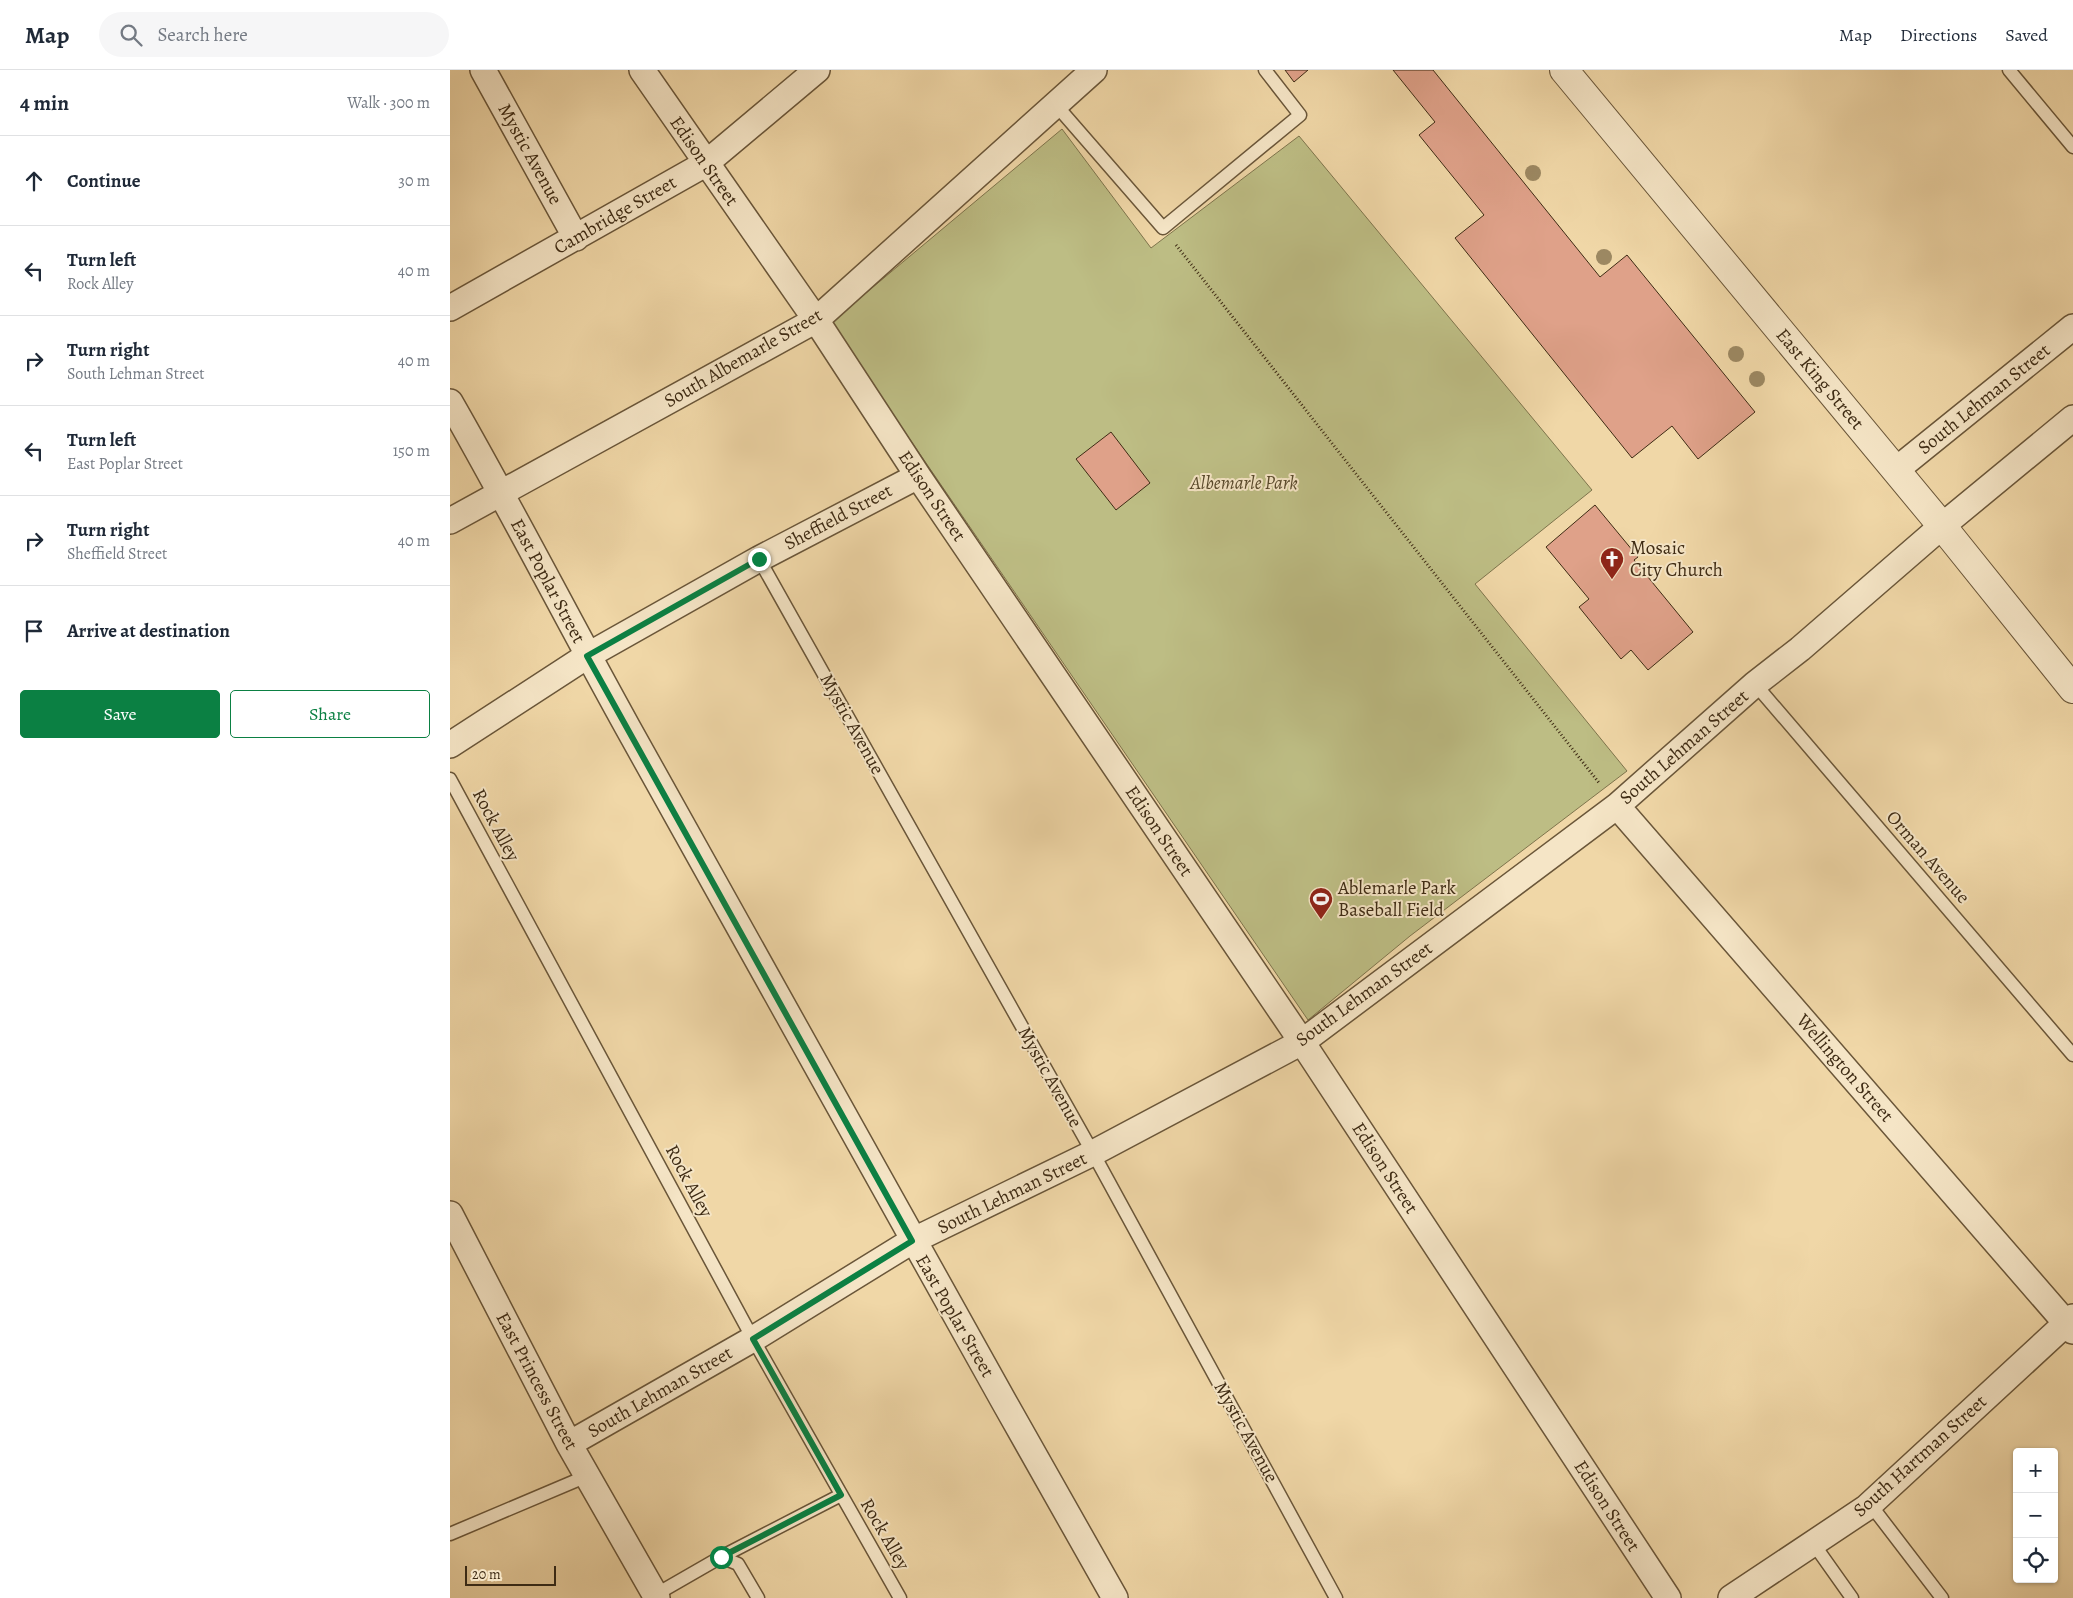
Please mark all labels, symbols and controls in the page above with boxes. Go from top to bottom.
search box [99,12,449,57]
text: Map [25,19,69,51]
icon: search [117,21,145,49]
text: Search here [157,22,248,48]
text: Map [1839,23,1872,47]
text: Directions [1900,23,1977,47]
text: Saved [2005,23,2048,47]
text: 4 min [20,89,69,117]
text: Walk · 300 m [347,92,430,114]
street label: Mystic Avenue [492,99,568,209]
street label: Edison Street [663,111,745,211]
icon: ahead [20,167,48,195]
text: Continue [67,168,141,194]
street label: Cambridge Street [549,169,681,261]
text: 30 m [398,170,430,192]
text: Turn left [67,247,136,273]
icon: left [20,257,48,285]
text: 40 m [398,260,430,282]
text: Rock Alley [67,273,133,295]
street label: South Albemarle Street [659,302,827,414]
street label: East King Street [1770,323,1870,435]
text: Turn right [67,337,149,363]
street label: South Lehman Street [1912,337,2056,461]
icon: right [20,347,48,375]
text: 40 m [398,350,430,372]
text: South Lehman Street [67,363,205,385]
text: Turn left [67,427,136,453]
icon: left [20,437,48,465]
text: 150 m [393,440,430,462]
street label: Edison Street [892,445,972,547]
text: East Poplar Street [67,453,183,475]
park label: Albemarle Park [1189,470,1298,496]
street label: Sheffield Street [779,478,897,556]
street label: East Poplar Street [504,514,592,648]
text: Turn right [67,517,149,543]
icon: right [20,527,48,555]
text: 40 m [398,530,430,552]
place label: Mosaic City Church [1630,535,1723,583]
text: Sheffield Street [67,543,167,565]
church icon: Mosaic City Church [1599,546,1625,580]
route end [748,548,771,571]
icon: arrive [20,617,48,645]
text: Arrive at destination [67,618,230,644]
street label: Mystic Avenue [814,669,890,779]
street label: South Lehman Street [1614,684,1754,810]
button: Save [20,690,220,738]
button: Share [230,690,430,738]
street label: Edison Street [1119,780,1199,882]
street label: Rock Alley [466,784,526,866]
street label: Orman Avenue [1880,805,1976,909]
place label: Ablemarle Park Baseball Field [1337,875,1457,923]
sports icon: Ablemarle Park Baseball Field [1308,886,1334,920]
street label: South Lehman Street [1290,935,1438,1053]
street label: Wellington Street [1790,1007,1899,1128]
street label: Mystic Avenue [1012,1022,1088,1132]
street label: Edison Street [1346,1117,1424,1219]
street label: Rock Alley [659,1140,719,1222]
street label: South Lehman Street [933,1145,1091,1241]
street label: East Poplar Street [909,1250,1001,1382]
street label: East Princess Street [490,1307,584,1455]
street label: South Lehman Street [583,1340,737,1444]
street label: Mystic Avenue [1208,1377,1284,1487]
street label: South Hartman Street [1848,1389,1992,1523]
map controls [2013,1448,2058,1583]
button: + [2013,1448,2058,1493]
street label: Edison Street [1568,1455,1646,1557]
street label: Rock Alley [854,1493,916,1575]
button: − [2013,1493,2058,1538]
button: locate [2013,1538,2058,1583]
route start [710,1546,733,1569]
scale bar [465,1563,556,1586]
text: 20 m [472,1565,501,1584]

